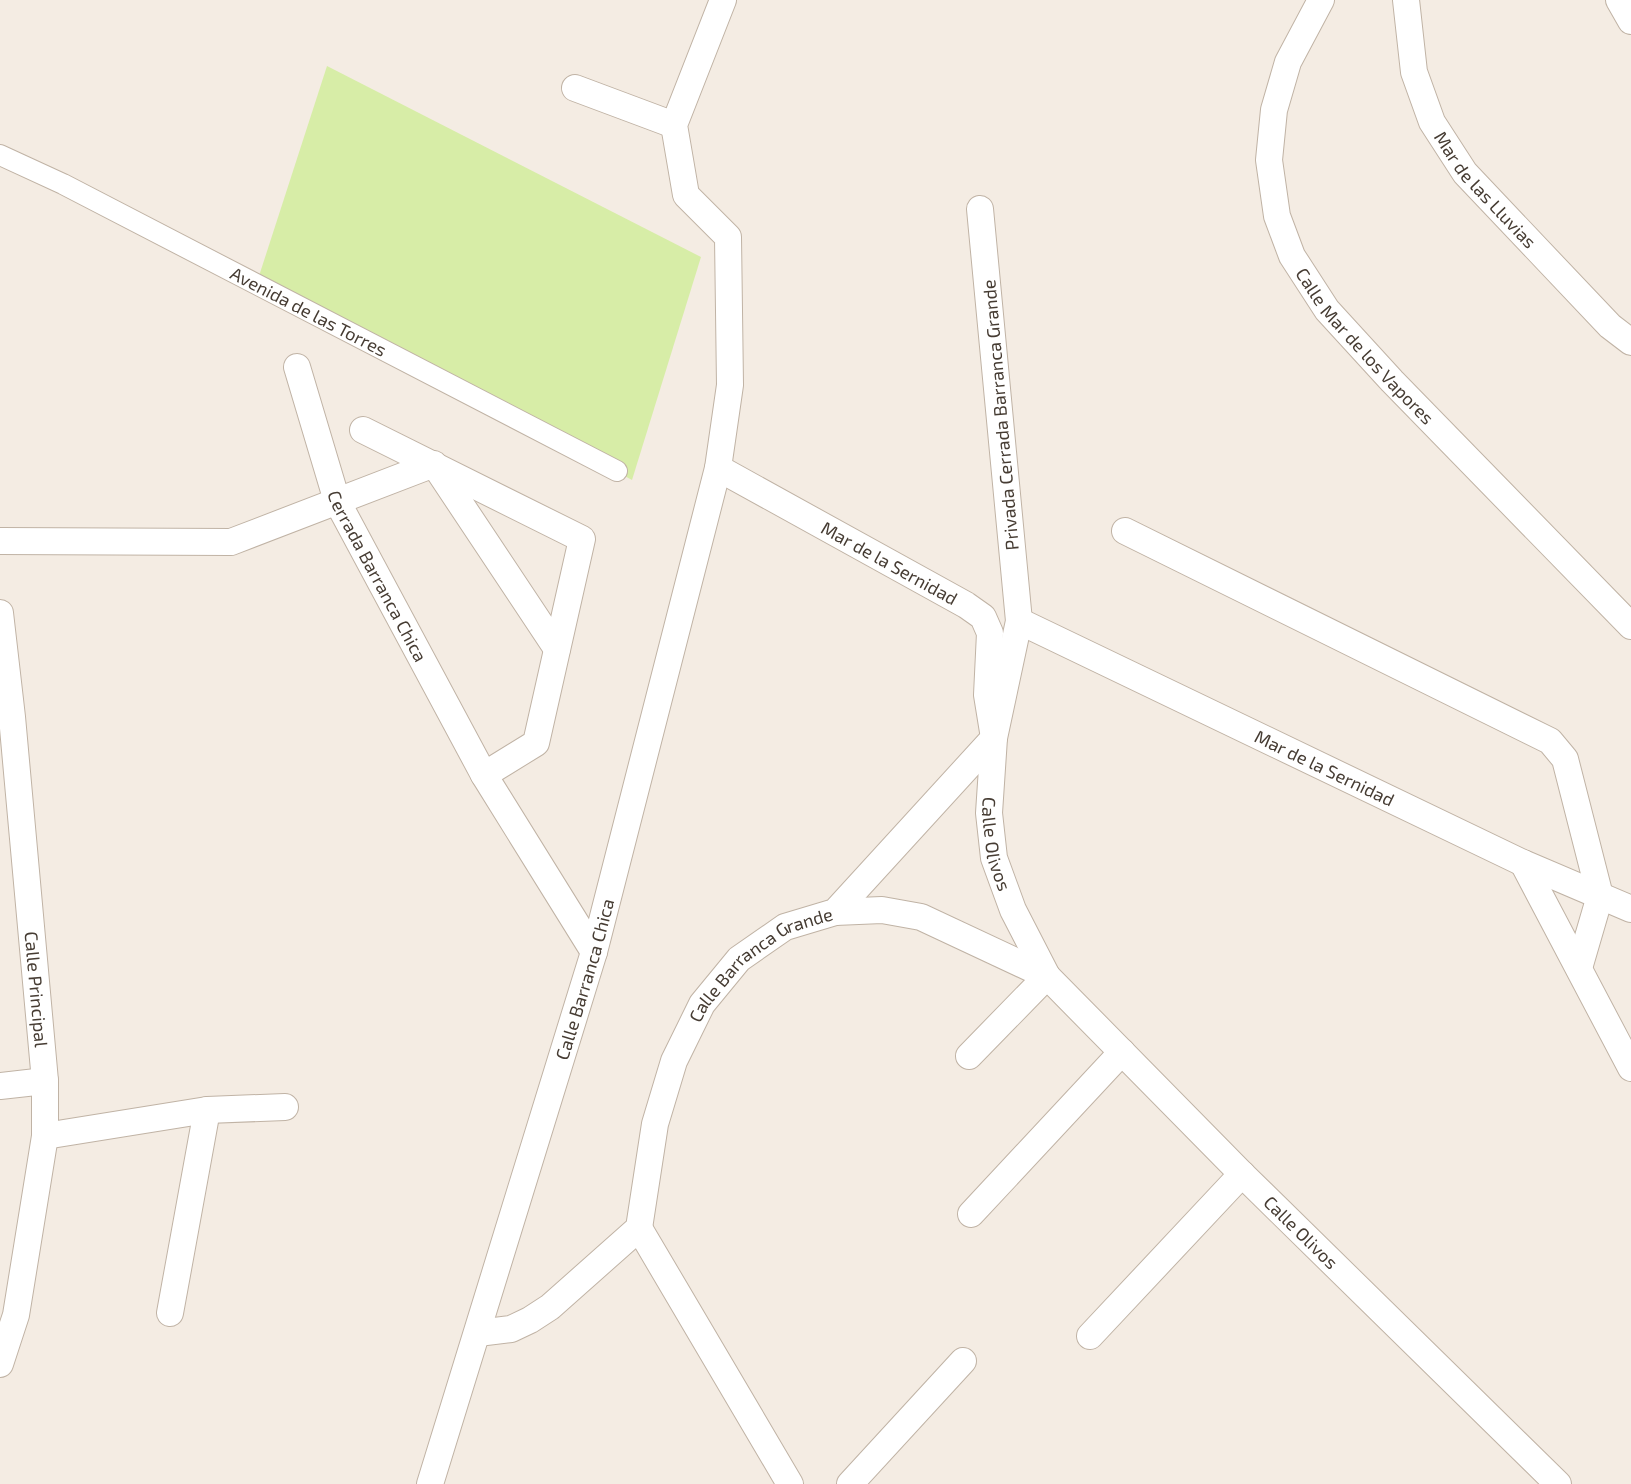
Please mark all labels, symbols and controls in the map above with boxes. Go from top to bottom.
street label: Mar de las Lluvias [1430,127,1541,253]
street label: Avenida de las Torres [227,262,390,361]
street label: Calle Mar de los Vapores [1292,263,1439,429]
street label: Privada Cerrada Barranca Grande [977,279,1023,551]
street label: Cerrada Barranca Chica [324,488,432,665]
street label: Mar de la Sernidad [818,516,962,609]
street label: Mar de la Sernidad [1251,725,1398,811]
street label: Calle Olivos [978,796,1016,894]
street label: Calle Barranca Chica [550,896,618,1062]
street label: Calle Barranca Grande [684,902,835,1026]
street label: Calle Principal [20,930,53,1049]
street label: Calle Olivos [1259,1191,1343,1273]

